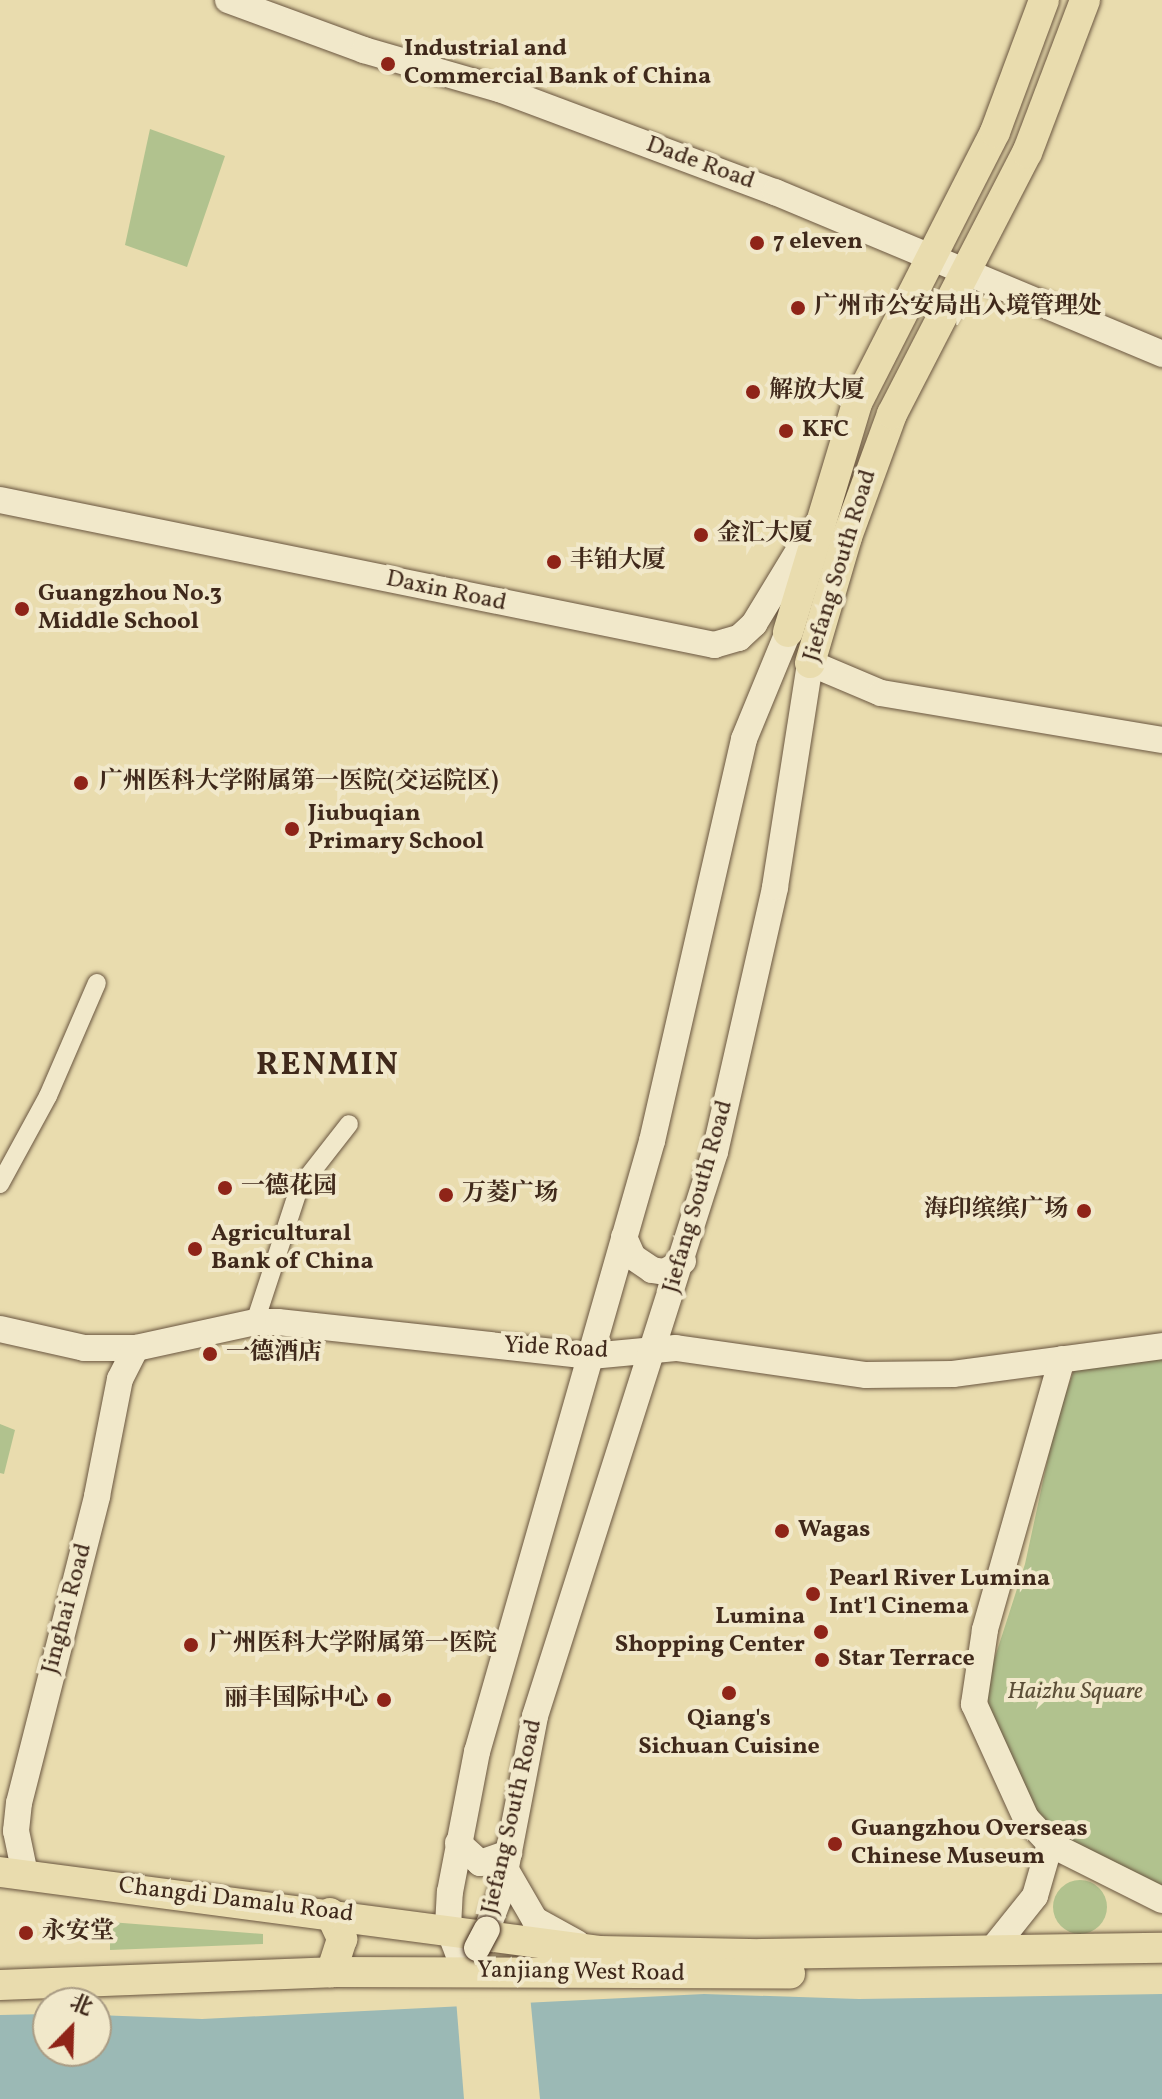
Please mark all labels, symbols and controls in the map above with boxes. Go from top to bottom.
place label: Industrial and Commercial Bank of China [404,36,709,92]
marker: Industrial and Commercial Bank of China [379,55,397,73]
street label: Dade Road [642,131,758,197]
place label: 7 eleven [773,229,863,257]
marker: 7 eleven [748,234,766,252]
place label: 广州市公安局出入境管理处 [814,294,1102,322]
marker: 广州市公安局出入境管理处 [789,299,807,317]
place label: 解放大厦 [769,378,865,406]
marker: 解放大厦 [744,383,762,401]
place label: KFC [802,417,849,445]
marker: KFC [777,422,795,440]
street label: Jiefang South Road [798,466,884,666]
place label: 金汇大厦 [717,521,813,549]
marker: 金汇大厦 [692,526,710,544]
place label: 丰铂大厦 [570,548,666,576]
marker: 丰铂大厦 [545,553,563,571]
street label: Daxin Road [383,565,509,619]
place label: Guangzhou No.3 Middle School [38,581,222,637]
marker: Guangzhou No.3 Middle School [13,600,31,618]
place label: 广州医科大学附属第一医院(交运院区) [99,769,499,797]
marker: 广州医科大学附属第一医院(交运院区) [70,772,92,794]
place label: Jiubuqian Primary School [308,801,484,857]
marker: Jiubuqian Primary School [283,820,301,838]
district label: RENMIN [256,1047,400,1085]
street label: Jiefang South Road [658,1097,740,1297]
place label: 一德花园 [241,1174,337,1202]
marker: 一德花园 [216,1179,234,1197]
place label: 万菱广场 [462,1181,558,1209]
marker: 万菱广场 [437,1186,455,1204]
place label: 海印缤缤广场 [924,1197,1068,1225]
marker: 海印缤缤广场 [1075,1202,1093,1220]
place label: Agricultural Bank of China [211,1221,372,1277]
marker: Agricultural Bank of China [186,1240,204,1258]
street label: Yide Road [503,1332,609,1366]
place label: 一德酒店 [226,1340,322,1368]
marker: 一德酒店 [201,1345,219,1363]
place label: Wagas [798,1517,870,1545]
marker: Wagas [773,1522,791,1540]
street label: Jinghai Road [37,1540,99,1678]
place label: Pearl River Lumina Int'l Cinema [829,1566,1050,1622]
marker: Pearl River Lumina Int'l Cinema [804,1585,822,1603]
place label: Lumina Shopping Center [615,1604,805,1660]
marker: Lumina Shopping Center [812,1623,830,1641]
place label: 广州医科大学附属第一医院 [209,1631,497,1659]
marker: 广州医科大学附属第一医院 [180,1634,202,1656]
place label: Star Terrace [838,1646,975,1674]
marker: Star Terrace [813,1651,831,1669]
park label: Haizhu Square [1007,1679,1143,1707]
marker: Qiang's Sichuan Cuisine [720,1684,738,1702]
place label: 丽丰国际中心 [224,1686,368,1714]
marker: 丽丰国际中心 [375,1691,393,1709]
place label: Qiang's Sichuan Cuisine [638,1706,820,1762]
street label: Jiefang South Road [477,1717,549,1917]
place label: Guangzhou Overseas Chinese Museum [851,1816,1088,1872]
marker: Guangzhou Overseas Chinese Museum [826,1835,844,1853]
street label: Changdi Damalu Road [117,1872,355,1930]
place label: 永安堂 [42,1919,114,1947]
marker: 永安堂 [17,1924,35,1942]
street label: Yanjiang West Road [477,1957,685,1989]
north arrow [32,1987,112,2067]
text: 北 [65,1988,97,2025]

